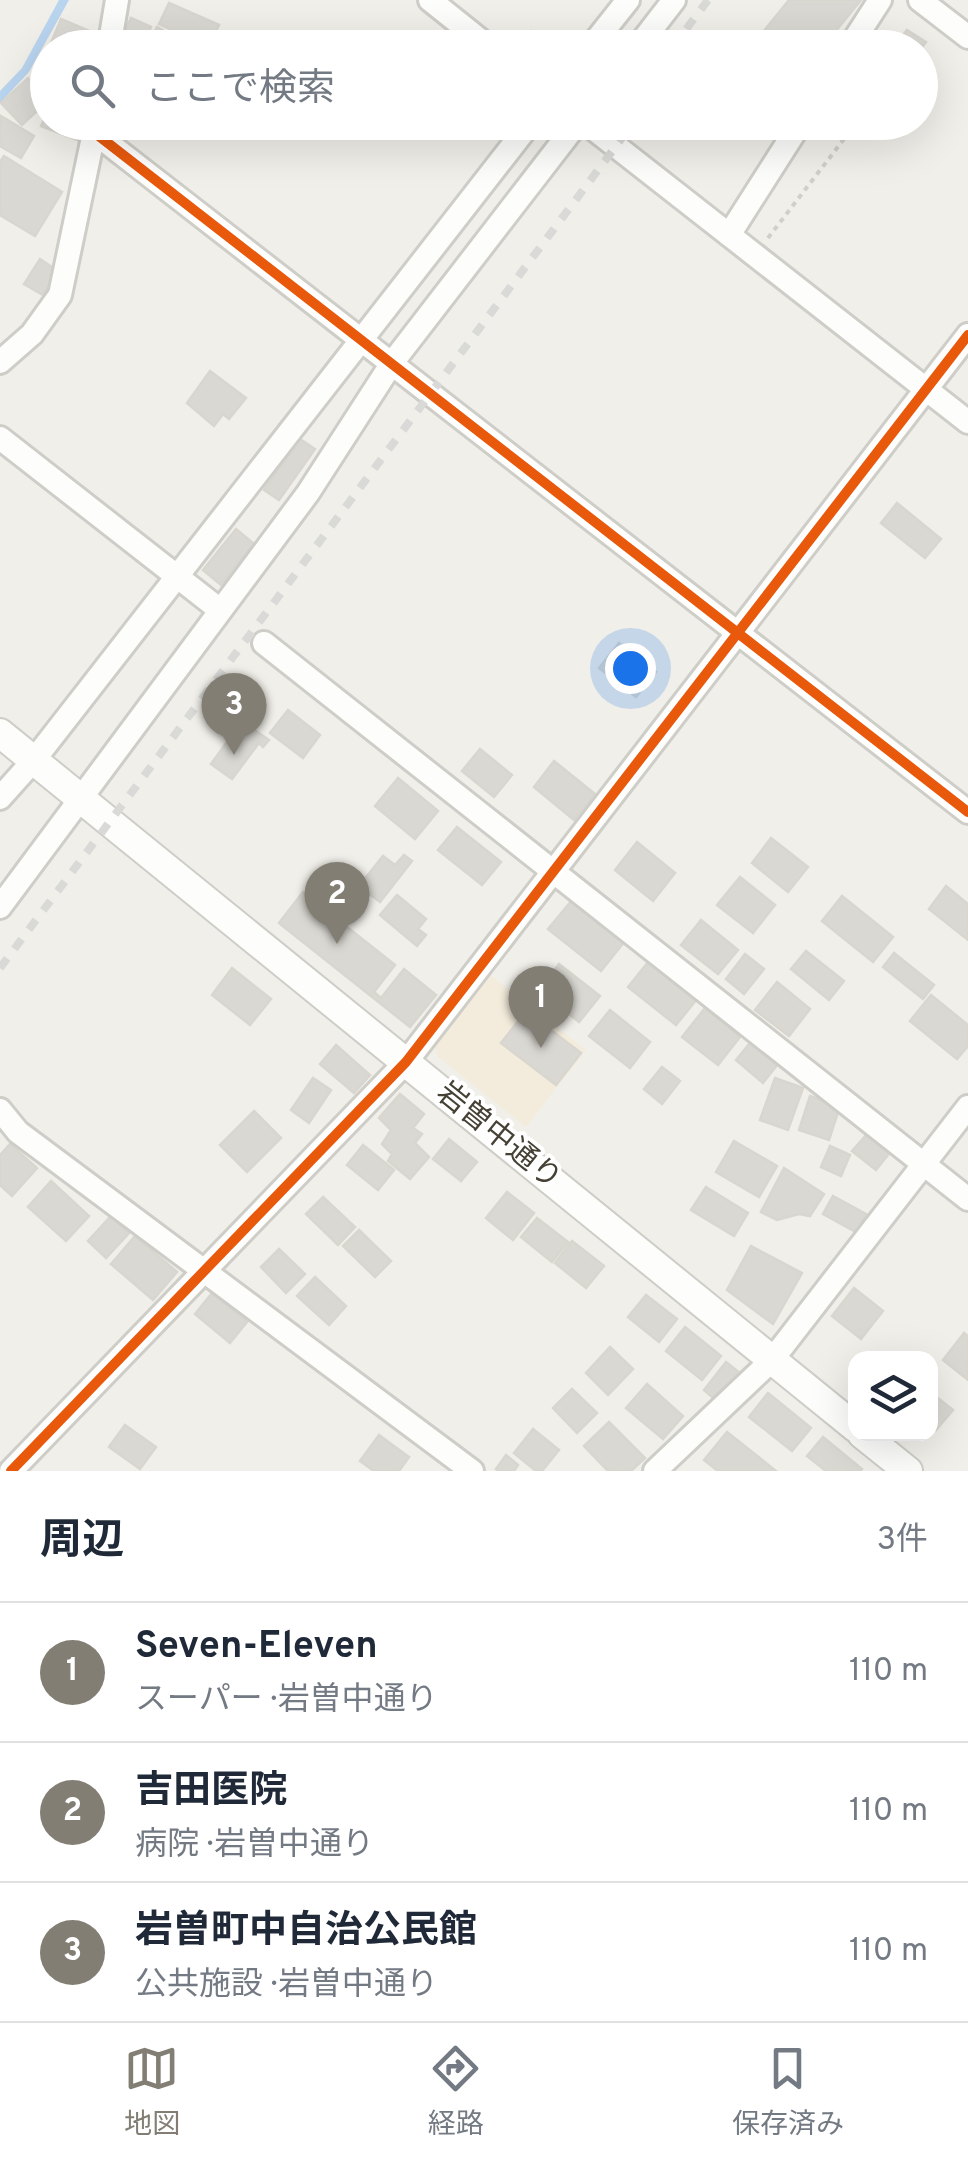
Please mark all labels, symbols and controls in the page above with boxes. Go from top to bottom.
search box [30,30,938,140]
icon: search [65,58,120,113]
text: ここで検索 [145,66,335,115]
your location [605,643,656,694]
pin: 3 [202,672,266,755]
pin: 2 [304,862,370,944]
pin: 1 [508,966,574,1048]
street label: 岩曽中通り [428,1075,568,1199]
map controls [848,1351,938,1441]
button: layers [848,1351,938,1441]
text: 周辺 [40,1516,124,1569]
text: 3件 [877,1521,928,1561]
text: Seven-Eleven [135,1623,378,1672]
text: 1 [66,1652,79,1692]
text: 110 m [849,1652,928,1692]
text: スーパー · 岩曽中通り [135,1681,438,1721]
text: 吉田医院 [135,1768,287,1817]
text: 2 [63,1792,82,1832]
text: 110 m [849,1792,928,1832]
text: 病院 · 岩曽中通り [135,1826,374,1866]
text: 岩曽町中自治公民館 [135,1908,477,1957]
text: 3 [63,1932,82,1972]
text: 110 m [849,1932,928,1972]
text: 公共施設 · 岩曽中通り [135,1966,438,2006]
tab: 地図 [124,2041,180,2144]
tab: 経路 [428,2041,484,2144]
tab: 保存済み [732,2041,844,2144]

